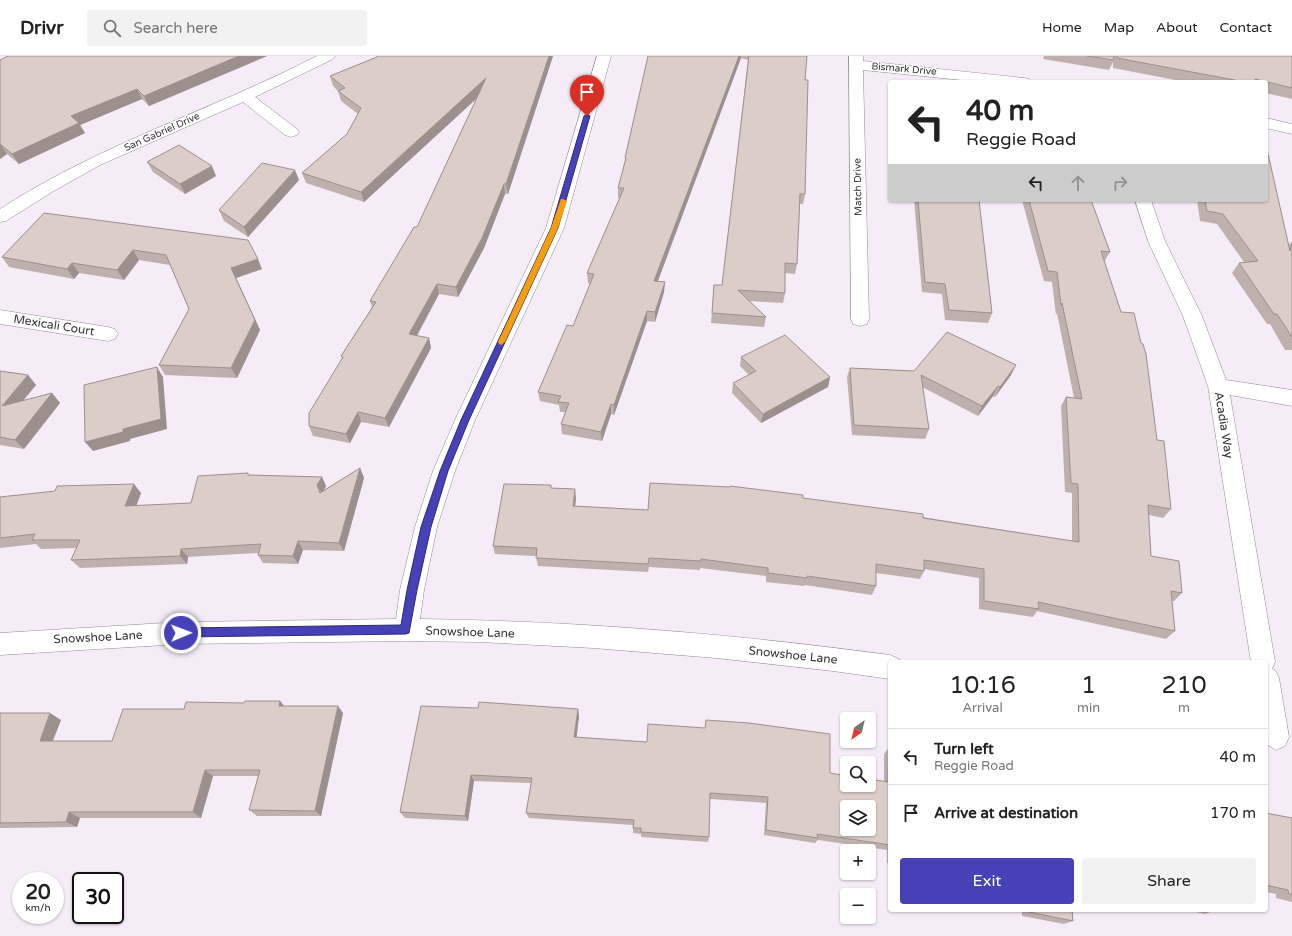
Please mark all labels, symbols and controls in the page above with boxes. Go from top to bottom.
search box [87,10,367,46]
text: Drivr [20,17,63,39]
icon: search [101,17,123,39]
text: Search here [133,19,218,37]
text: Home [1042,19,1082,36]
text: Map [1104,19,1134,36]
text: About [1156,19,1198,36]
text: Contact [1220,19,1272,36]
street label: Bismark Drive [871,60,937,78]
pin [570,75,604,116]
icon: arrive [576,81,598,103]
text: 40 m [966,94,1034,128]
icon: left [900,96,952,148]
street label: San Gabriel Drive [122,110,202,154]
text: Reggie Road [966,128,1076,150]
street label: Match Drive [851,158,865,216]
icon: left [1025,172,1047,194]
icon: ahead [1067,172,1089,194]
icon: right [1109,172,1131,194]
street label: Mexicali Court [13,312,96,338]
street label: Acadia Way [1212,391,1236,460]
position arrow [160,612,202,654]
street label: Snowshoe Lane [425,623,515,641]
street label: Snowshoe Lane [53,628,143,646]
street label: Snowshoe Lane [748,643,838,667]
text: 10:16 [949,671,1016,700]
text: 1 [1081,671,1096,700]
text: 210 [1161,671,1207,700]
text: Arrival [962,700,1003,716]
text: min [1077,700,1100,716]
text: m [1178,700,1190,716]
north arrow [840,712,876,748]
map controls [840,712,876,924]
text: Turn left [934,740,994,758]
icon: left [900,746,922,768]
text: 40 m [1219,748,1256,766]
button: search [840,756,876,792]
text: Reggie Road [934,758,1014,774]
button: layers [840,800,876,836]
icon: arrive [900,802,922,824]
text: Arrive at destination [934,804,1078,822]
text: 170 m [1210,804,1256,822]
button: + [840,844,876,880]
button: Exit [900,858,1074,904]
button: Share [1082,858,1256,904]
speed limit sign: 30 [72,872,124,924]
text: 20 [25,881,51,905]
button: − [840,888,876,924]
text: km/h [25,902,51,914]

